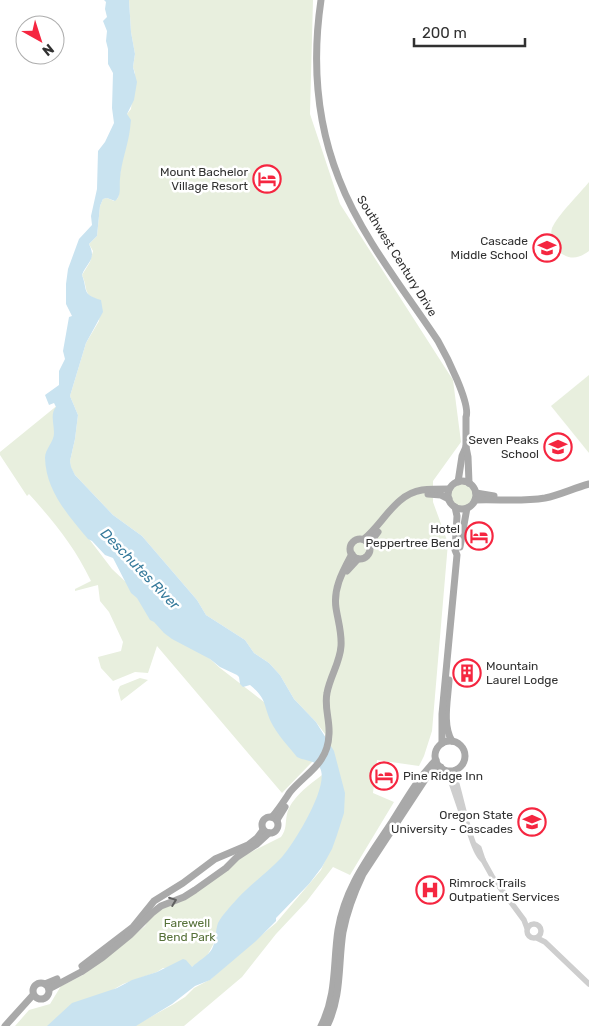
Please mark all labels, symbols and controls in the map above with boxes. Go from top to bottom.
north arrow [15,15,65,65]
scale bar [414,15,525,47]
text: 200 m [422,24,467,42]
text: N [39,40,57,59]
hotel icon: Mount Bachelor Village Resort [252,164,282,194]
place label: Mount Bachelor Village Resort [160,165,248,193]
street label: Southwest Century Drive [354,193,440,319]
school or university icon: Cascade Middle School [532,233,562,263]
place label: Cascade Middle School [451,234,528,262]
school or university icon: Seven Peaks School [543,432,573,462]
place label: Seven Peaks School [469,433,539,461]
hotel icon: Hotel Peppertree Bend [464,521,494,551]
place label: Hotel Peppertree Bend [365,522,460,550]
water label: Deschutes River [97,525,183,614]
building icon: Mountain Laurel Lodge [452,658,482,688]
place label: Mountain Laurel Lodge [486,659,558,687]
hotel icon: Pine Ridge Inn [369,761,399,791]
place label: Pine Ridge Inn [403,769,483,783]
school or university icon: Oregon State University - Cascades [517,807,547,837]
place label: Oregon State University - Cascades [391,808,513,836]
hospital icon: Rimrock Trails Outpatient Services [415,875,445,905]
place label: Rimrock Trails Outpatient Services [449,876,560,904]
one-way arrow [169,897,177,907]
park label: Farewell Bend Park [158,916,216,944]

